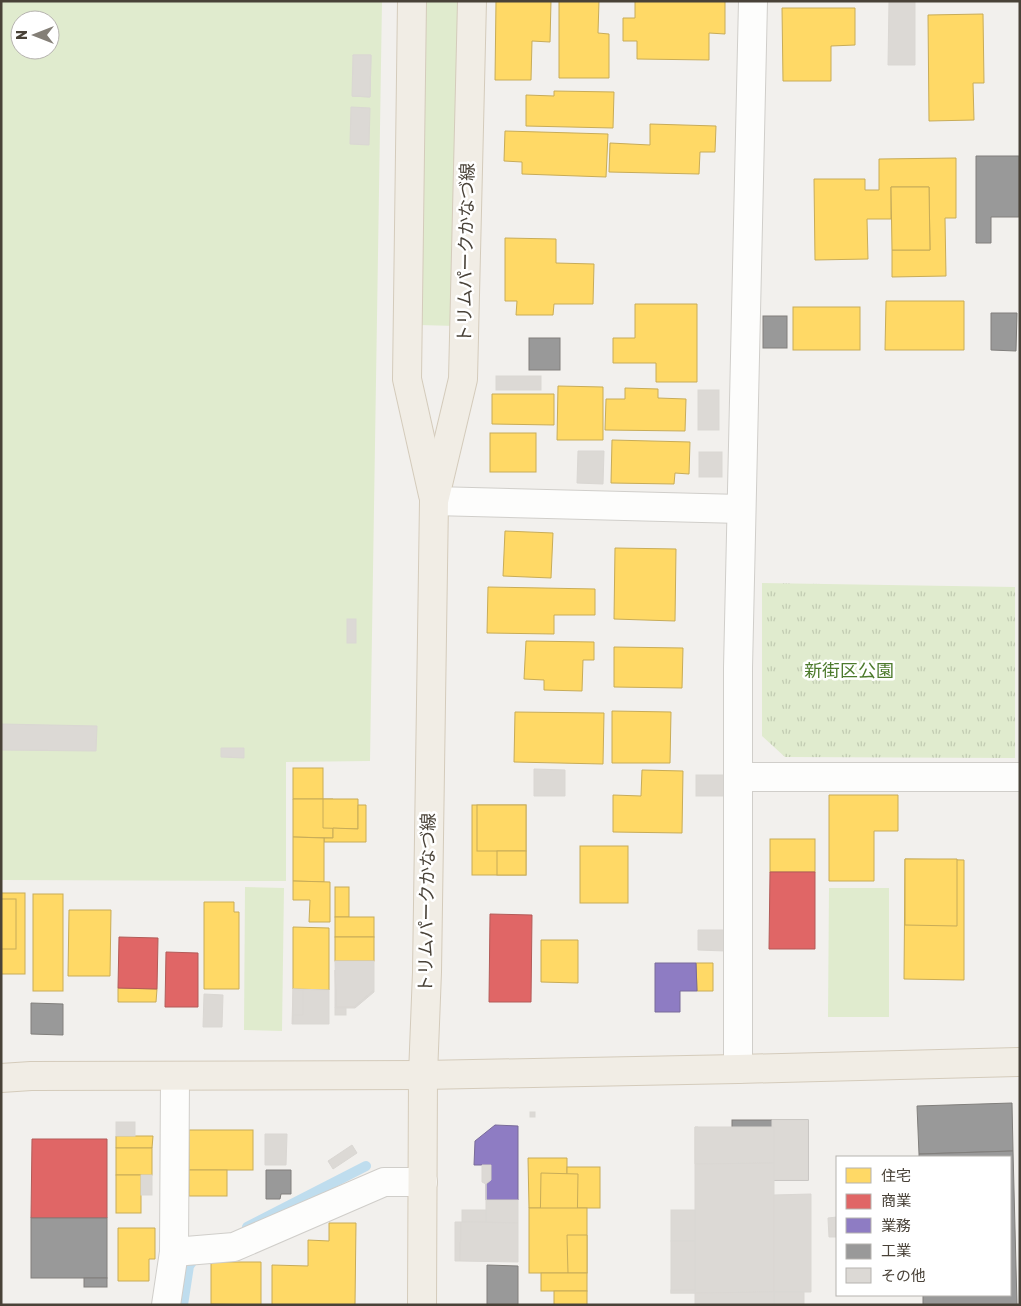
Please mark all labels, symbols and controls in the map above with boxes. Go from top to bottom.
north arrow [10,10,60,60]
text: N [14,30,31,40]
street label: トリムパークかなづ線 [453,163,479,343]
park label: 新街区公園 [804,660,894,682]
street label: トリムパークかなづ線 [414,813,440,993]
legend [836,1156,1011,1296]
text: 住宅 [881,1167,911,1185]
text: 商業 [881,1192,911,1210]
text: 業務 [881,1217,911,1235]
text: 工業 [881,1242,911,1260]
text: その他 [881,1267,926,1285]

